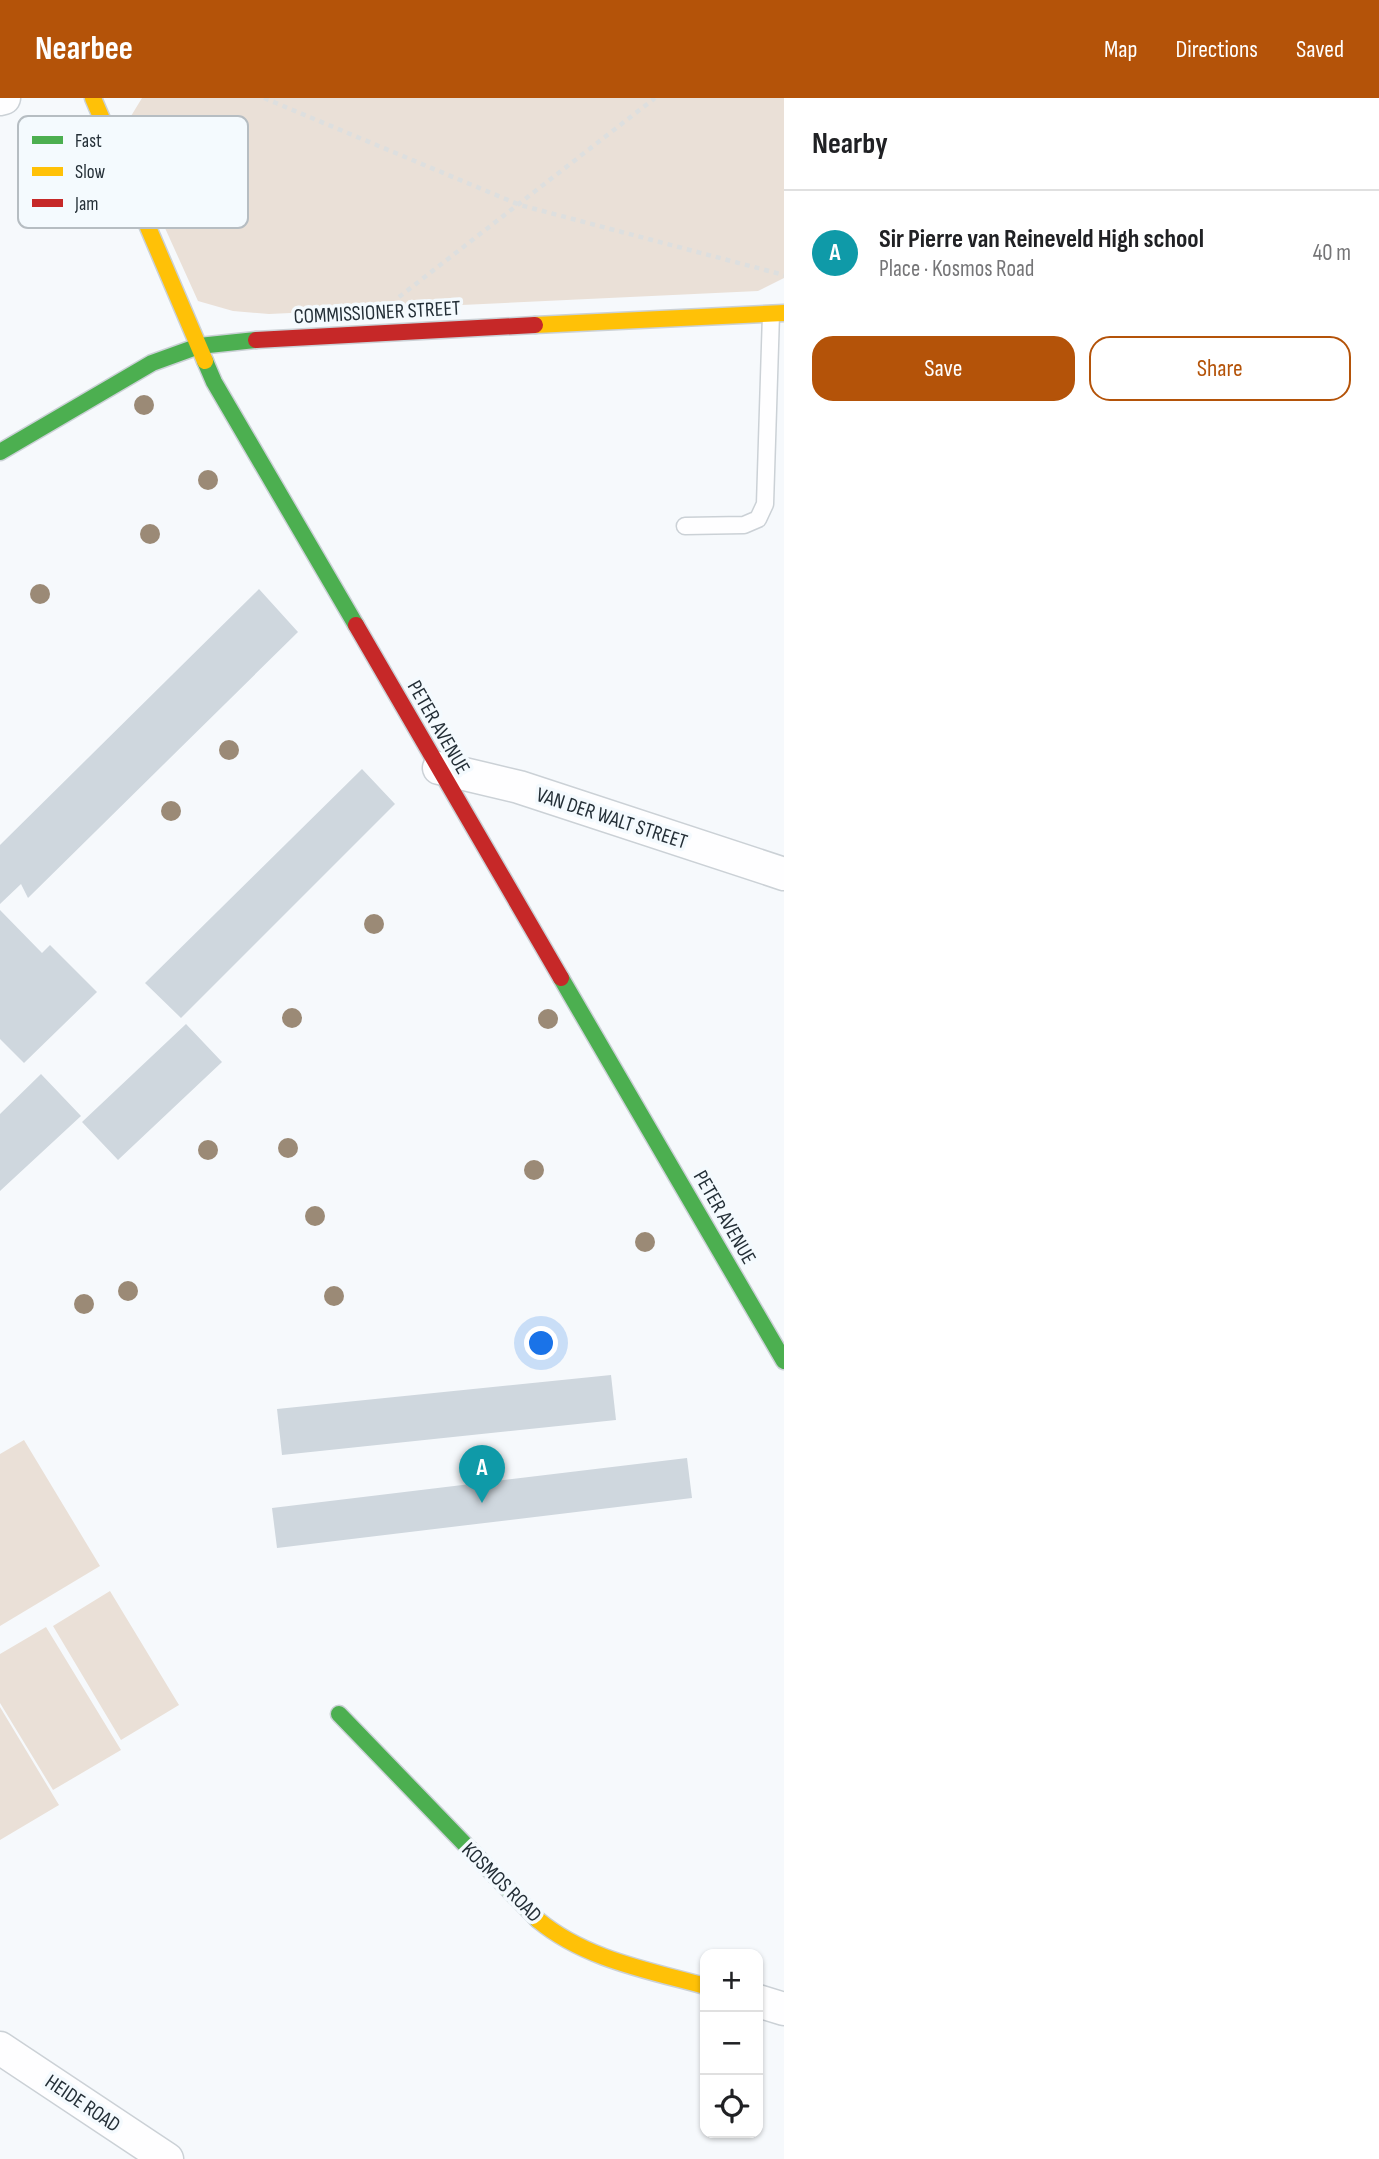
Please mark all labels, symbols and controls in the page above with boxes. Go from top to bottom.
text: Nearbee [35,29,133,69]
text: Map [1104,35,1137,64]
text: Directions [1175,35,1258,64]
text: Saved [1296,35,1344,64]
legend [18,116,248,228]
text: Nearby [812,126,888,162]
text: Fast [75,130,102,153]
text: Slow [75,161,105,184]
text: Jam [74,193,98,216]
text: Sir Pierre van Reineveld High school [879,224,1204,255]
text: A [830,239,840,267]
text: 40 m [1313,239,1351,267]
text: Place · Kosmos Road [879,255,1034,283]
street label: COMMISSIONER STREET [293,296,462,329]
button: Save [812,336,1075,401]
button: Share [1089,336,1351,401]
street label: PETER AVENUE [402,676,475,779]
street label: VAN DER WALT STREET [533,782,691,855]
street label: PETER AVENUE [688,1166,761,1269]
your location [524,1326,558,1360]
pin: A [459,1445,505,1503]
street label: KOSMOS ROAD [457,1837,547,1927]
map controls [700,1949,763,2138]
button: + [700,1949,763,2012]
button: − [700,2012,763,2075]
street label: HEIDE ROAD [40,2069,125,2138]
button: locate [700,2075,763,2138]

